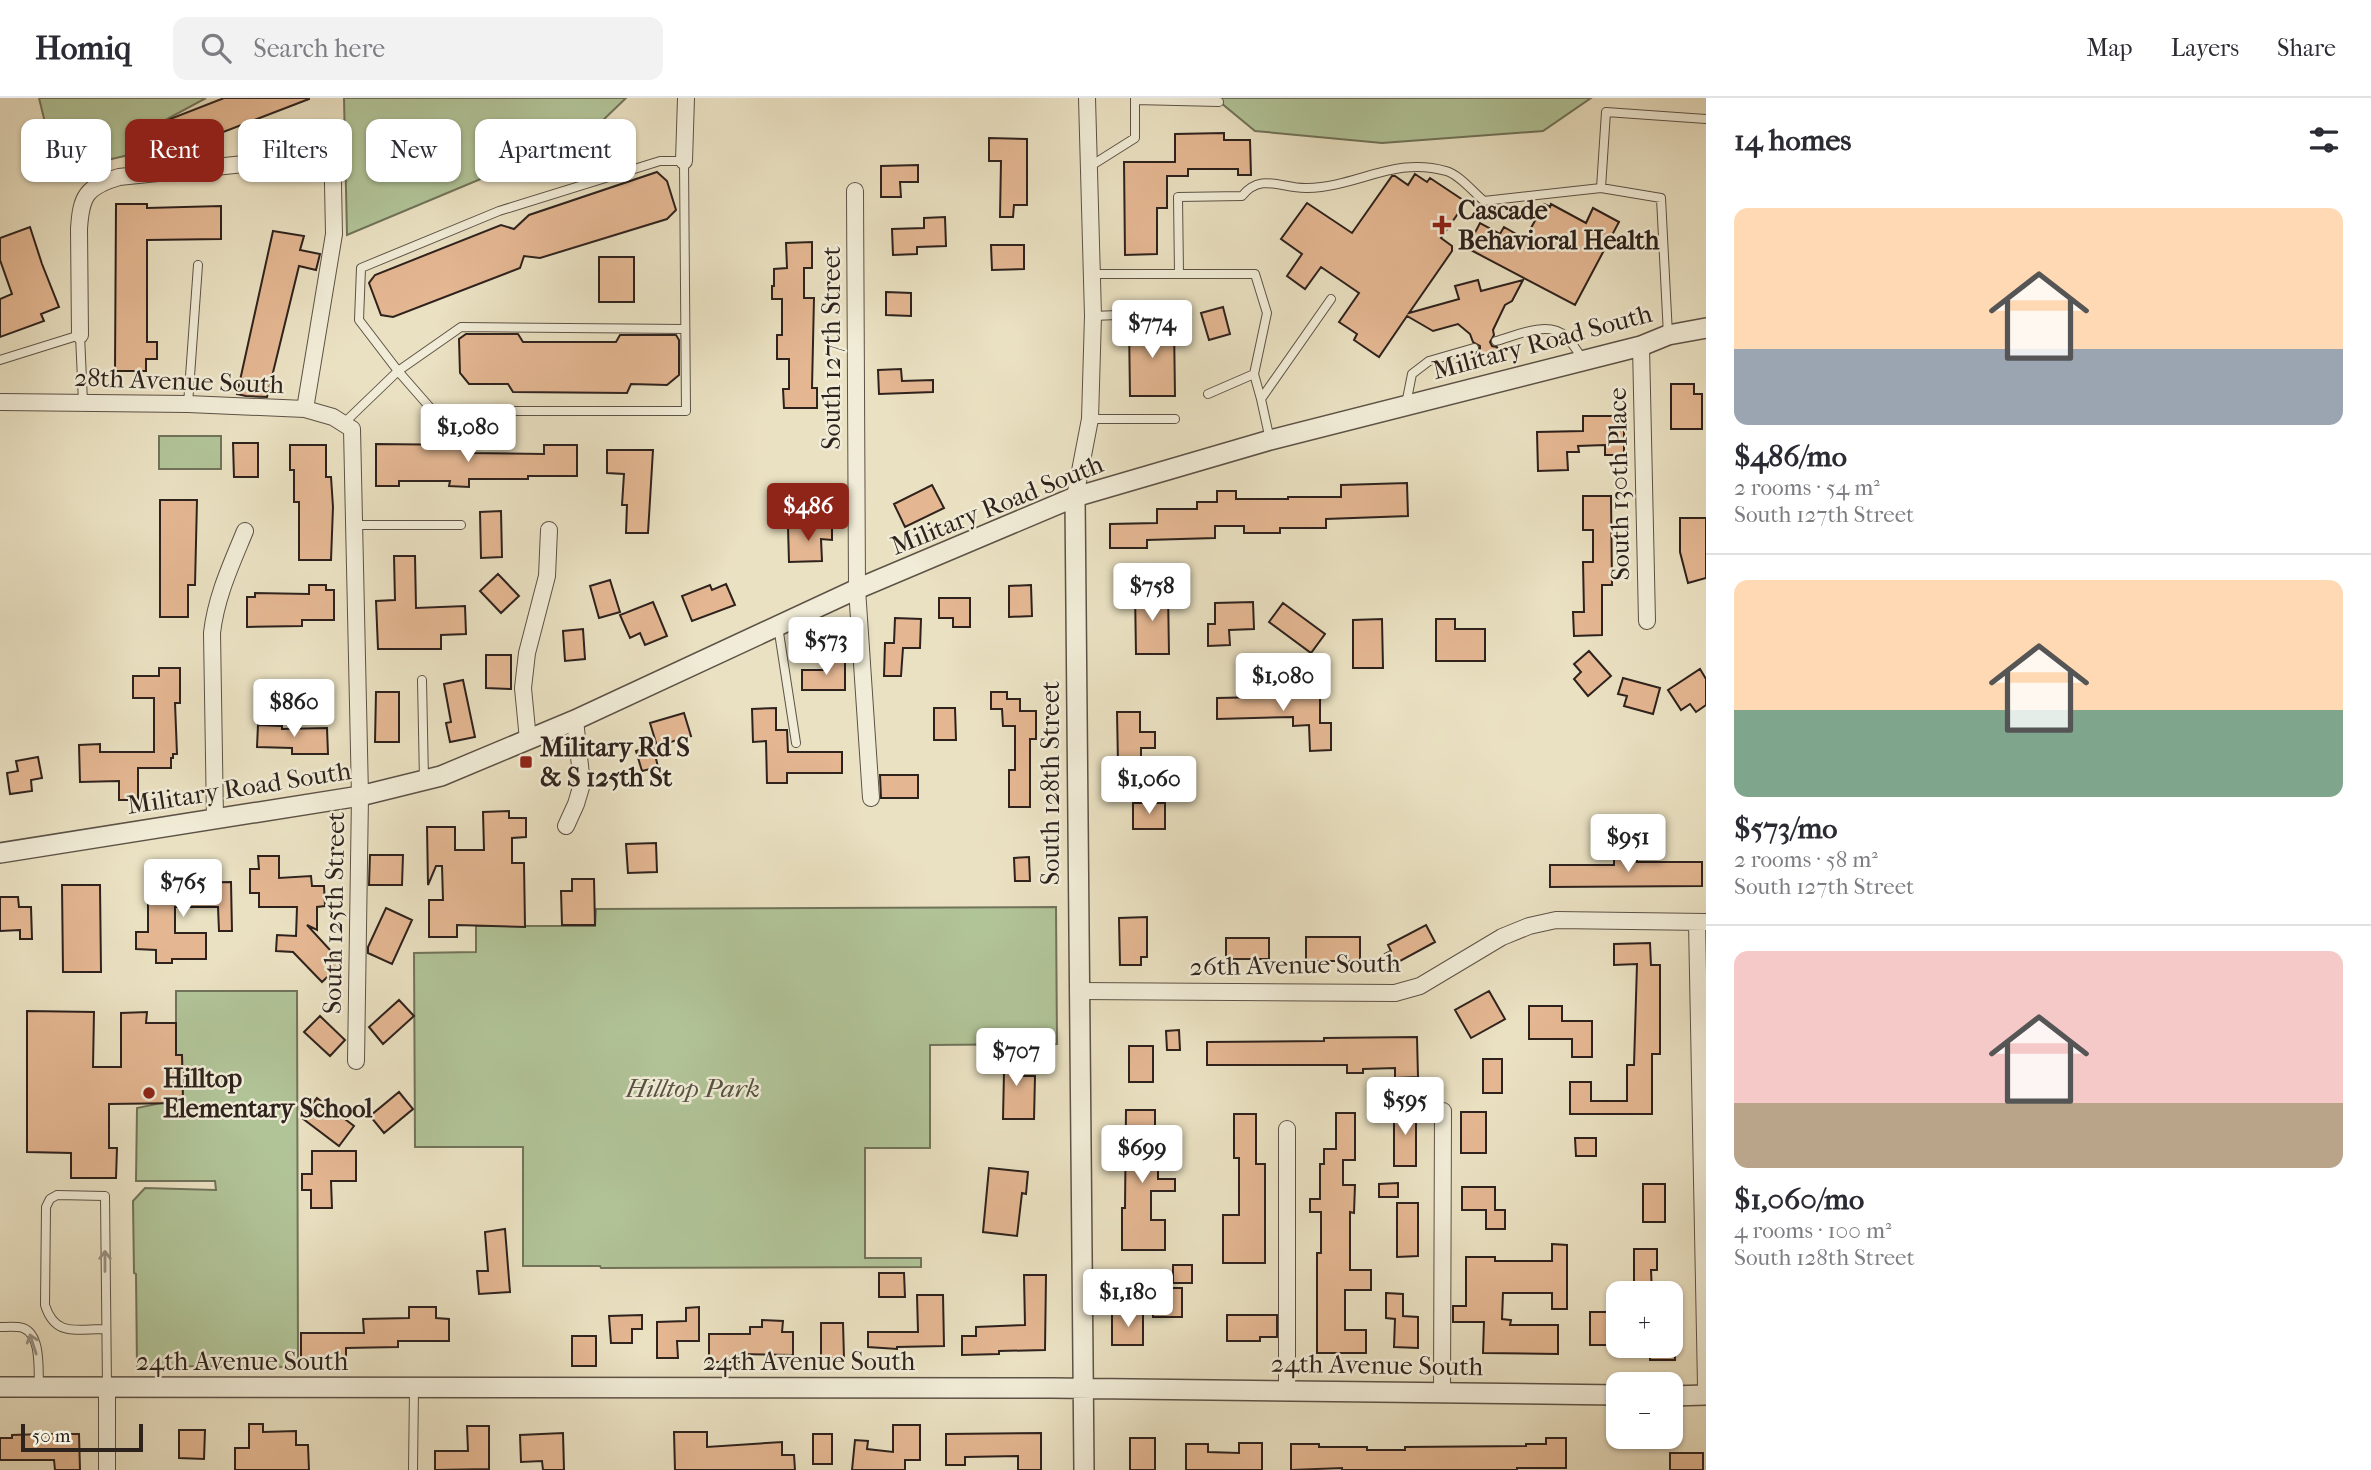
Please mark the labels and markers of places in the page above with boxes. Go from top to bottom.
place label: Cascade Behavioral Health [1458,195,1660,256]
marker: Cascade Behavioral Health [1432,215,1452,235]
pin: $774 [1111,300,1193,360]
pin: $1,080 [411,404,525,464]
pin: $486 [767,484,849,543]
pin: $758 [1111,564,1193,623]
pin: $573 [785,618,867,677]
pin: $1,080 [1226,654,1340,713]
pin: $860 [253,680,335,739]
place label: Military Rd S & S 125th St [540,732,690,793]
marker: Military Rd S & S 125th St [518,754,534,770]
pin: $1,060 [1092,756,1206,816]
pin: $951 [1587,814,1669,874]
pin: $765 [142,860,224,919]
pin: $707 [975,1028,1057,1088]
place label: Hilltop Elementary School [163,1063,373,1124]
pin: $595 [1364,1077,1446,1137]
marker: Hilltop Elementary School [141,1085,157,1101]
pin: $699 [1101,1126,1183,1185]
pin: $1,180 [1071,1270,1185,1329]

